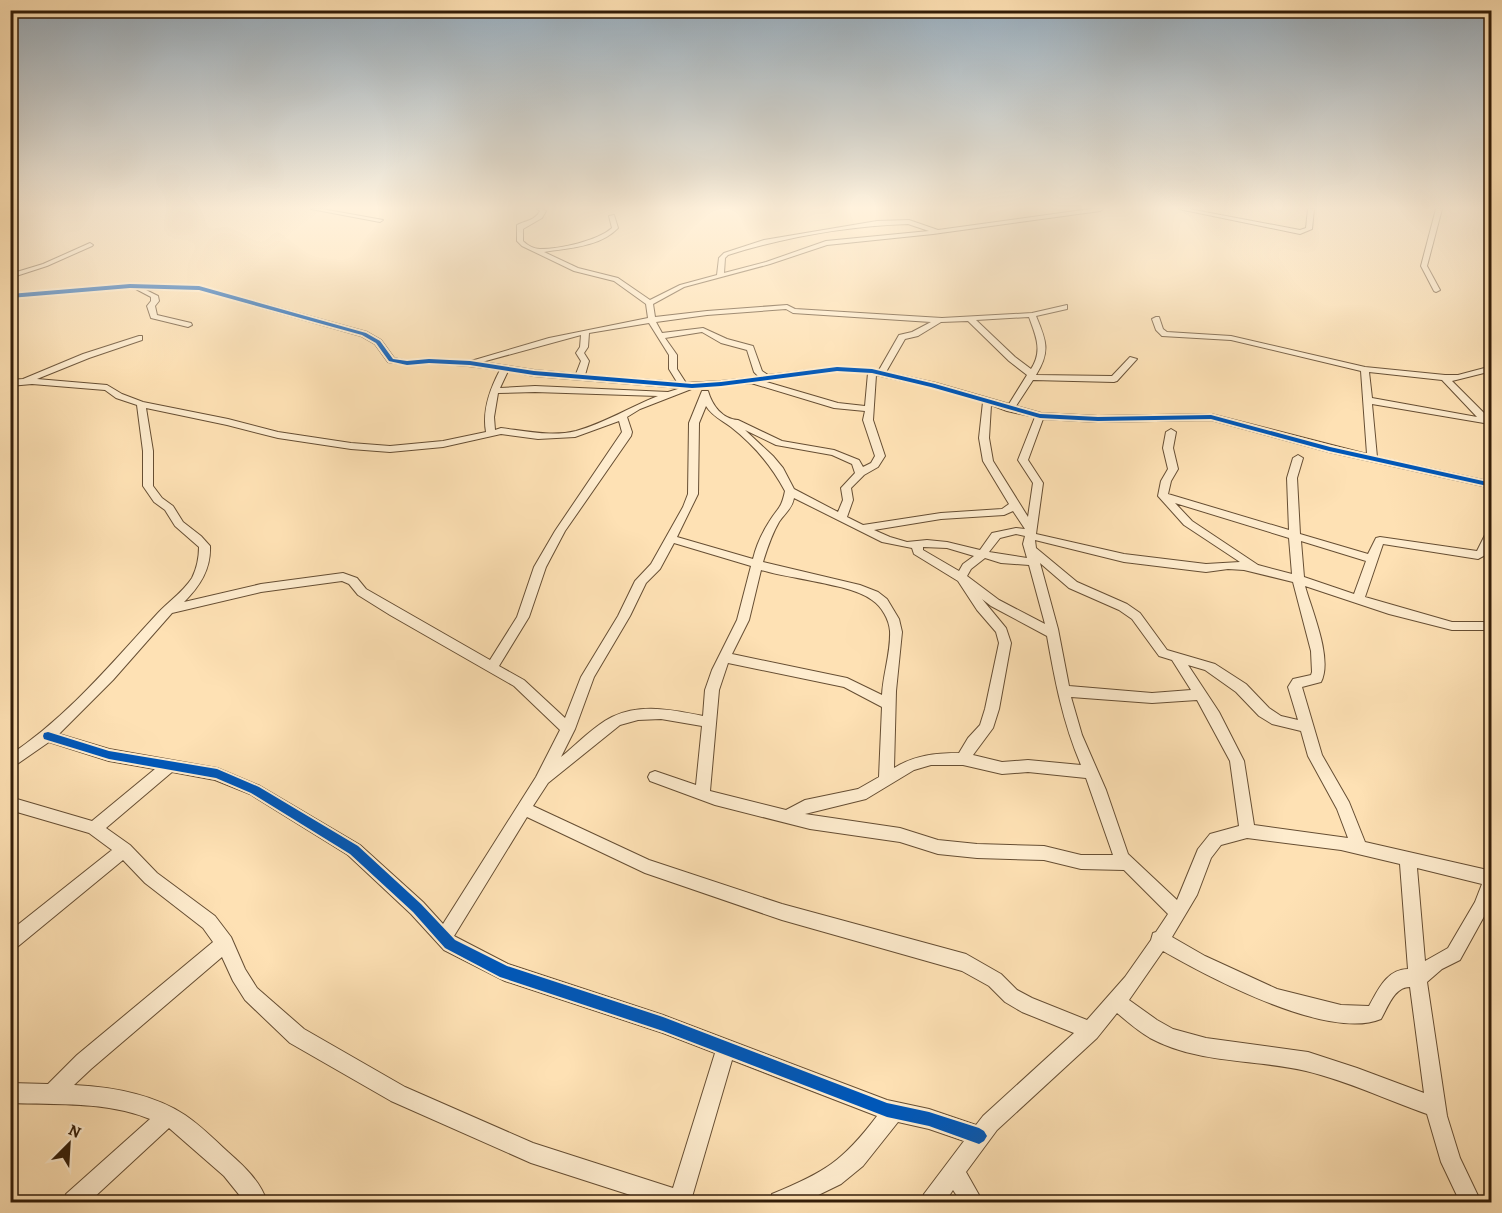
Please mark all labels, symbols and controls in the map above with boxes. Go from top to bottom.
north arrow [39,1114,99,1174]
text: N [65,1119,85,1144]

